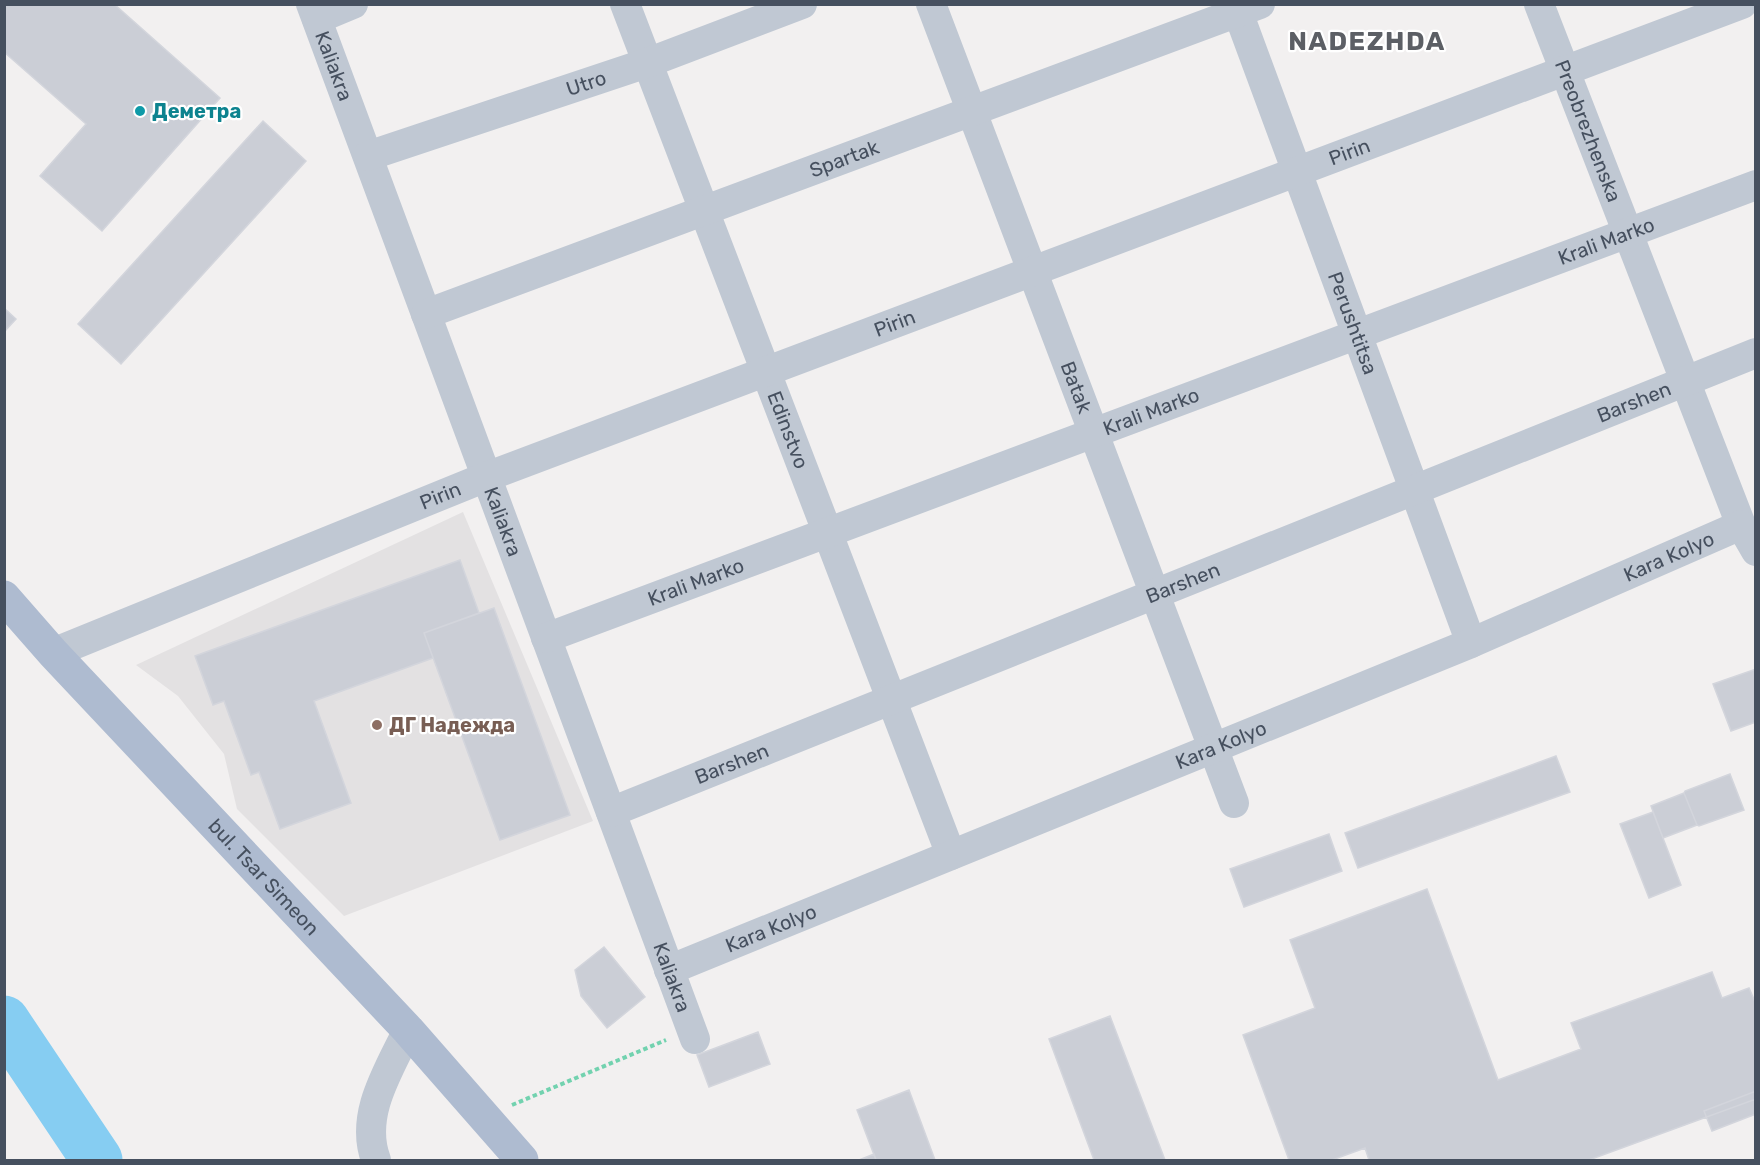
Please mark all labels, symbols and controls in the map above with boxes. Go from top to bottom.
district label: NADEZHDA [1288,26,1446,57]
street label: Kaliakra [310,28,358,104]
street label: Preobrezhenska [1550,56,1627,205]
street label: Utro [563,65,609,101]
place label: Деметра [152,99,241,123]
marker: Деметра [133,104,147,118]
street label: Pirin [1325,133,1373,171]
street label: Spartak [806,135,883,182]
street label: Krali Marko [1555,212,1658,270]
street label: Perushtitsa [1323,268,1383,378]
street label: Pirin [871,304,919,342]
street label: Batak [1056,358,1097,417]
street label: Barshen [1593,376,1674,428]
street label: Krali Marko [1099,383,1203,440]
street label: Edinstvo [762,388,814,472]
street label: Pirin [416,477,464,515]
street label: Kaliakra [479,483,527,560]
street label: Kara Kolyo [1620,526,1718,587]
street label: Krali Marko [644,553,747,611]
street label: Barshen [1142,557,1223,608]
place label: ДГ Надежда [389,713,515,737]
street label: Kara Kolyo [1172,716,1270,774]
marker: ДГ Надежда [370,718,384,732]
street label: Barshen [691,738,772,789]
street label: bul. Tsar Simeon [203,814,324,940]
street label: Kara Kolyo [722,899,820,958]
street label: Kaliakra [648,939,696,1015]

